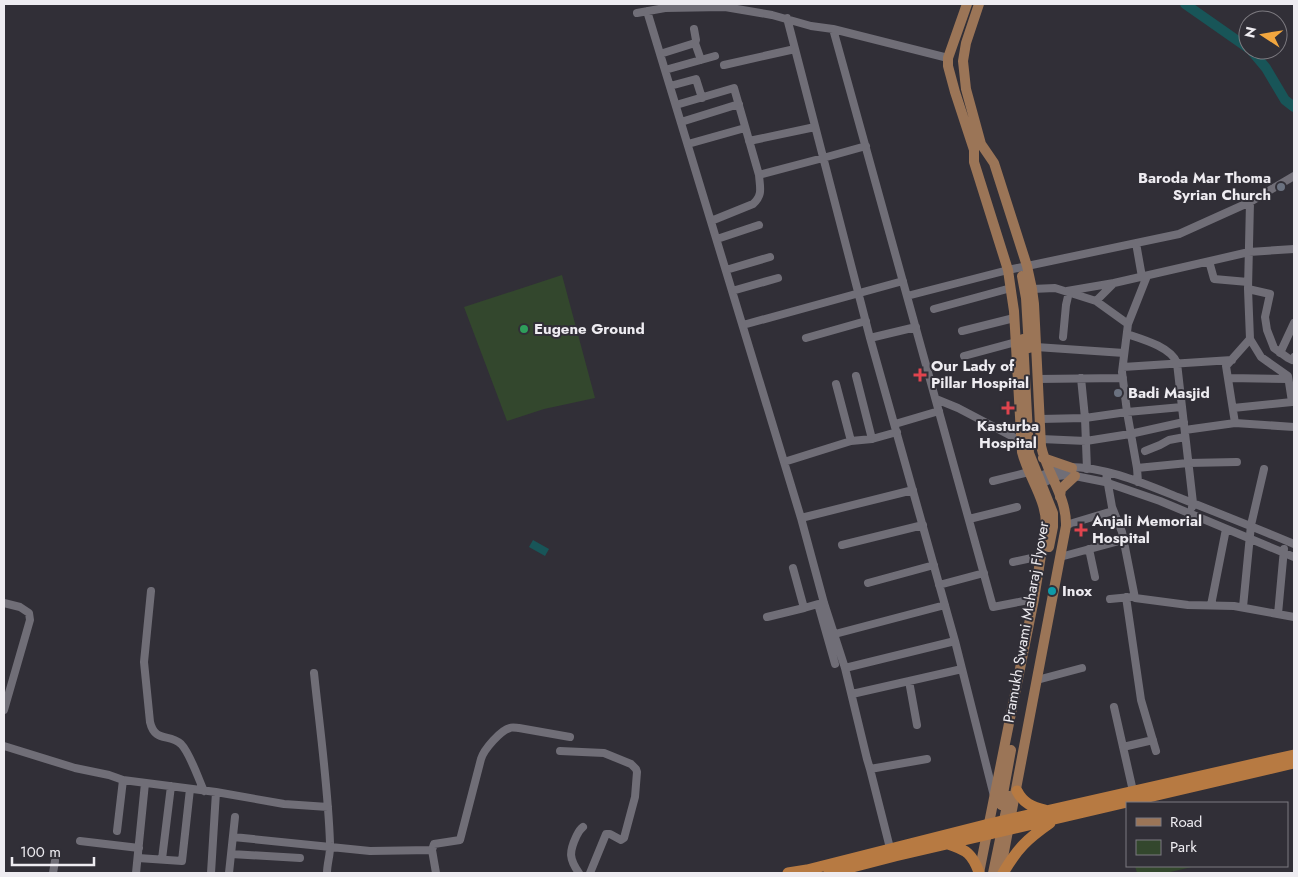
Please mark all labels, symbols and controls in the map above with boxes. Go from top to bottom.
north arrow [1238,10,1288,60]
text: N [1239,25,1261,40]
place label: Baroda Mar Thoma Syrian Church [1138,167,1271,206]
marker: Baroda Mar Thoma Syrian Church [1275,181,1287,193]
place label: Eugene Ground [534,318,645,340]
marker: Eugene Ground [518,323,530,335]
place label: Our Lady of Pillar Hospital [931,355,1029,394]
marker: Our Lady of Pillar Hospital [913,368,927,382]
place label: Badi Masjid [1128,382,1210,404]
marker: Badi Masjid [1112,387,1124,399]
marker: Kasturba Hospital [1001,401,1015,415]
place label: Kasturba Hospital [977,415,1039,454]
place label: Anjali Memorial Hospital [1091,510,1202,549]
street label: Pramukh Swami Maharaj Flyover [997,519,1055,724]
marker: Anjali Memorial Hospital [1074,523,1088,537]
place label: Inox [1062,580,1092,602]
marker: Inox [1046,585,1058,597]
legend [1126,802,1288,867]
text: Road [1170,811,1202,833]
scale bar [12,834,95,866]
text: Park [1170,836,1197,858]
text: 100 m [20,841,61,863]

